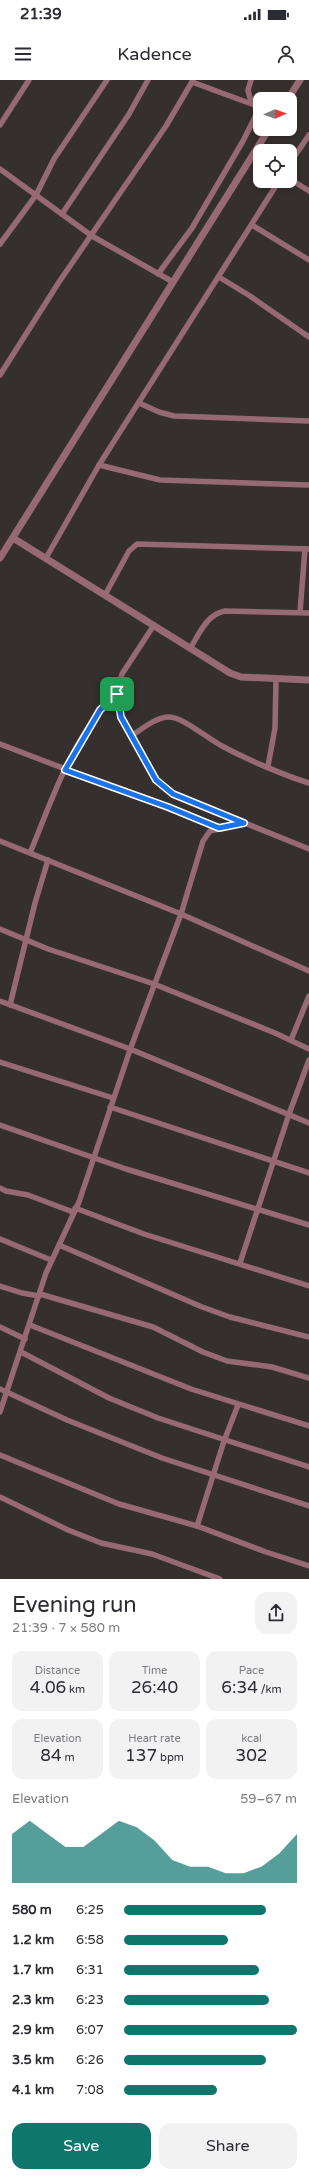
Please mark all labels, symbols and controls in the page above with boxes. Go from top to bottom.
text: 21:39 [20,5,62,23]
icon: menu [12,43,34,65]
text: Kadence [117,43,192,65]
icon: person [275,43,297,65]
north arrow [253,92,297,136]
map controls [253,92,297,188]
button: locate [253,144,297,188]
pin [100,677,134,711]
icon: arrive [106,683,128,705]
text: Evening run [12,1592,137,1618]
button: share [255,1592,297,1634]
text: 21:39 · 7 × 580 m [12,1620,120,1636]
text: Distance [35,1664,80,1677]
text: Time [142,1664,167,1677]
text: Pace [239,1664,264,1677]
text: 4.06 [30,1677,66,1698]
text: 26:40 [131,1677,178,1698]
text: 6:34 [221,1677,258,1698]
text: km [66,1683,85,1696]
text: /km [258,1683,282,1696]
text: Elevation [33,1732,82,1745]
text: Heart rate [128,1732,181,1745]
text: kcal [241,1732,262,1745]
text: 84 [40,1745,62,1766]
text: 137 [125,1745,157,1766]
text: 302 [235,1745,268,1766]
text: m [62,1751,75,1764]
text: bpm [157,1751,184,1764]
text: Elevation [12,1791,69,1807]
text: 59–67 m [240,1791,297,1807]
text: 580 m [12,1902,52,1918]
text: 6:25 [76,1902,104,1918]
text: 1.2 km [12,1932,54,1948]
text: 6:58 [76,1932,104,1948]
text: 1.7 km [12,1962,54,1978]
text: 6:31 [76,1962,104,1978]
text: 2.3 km [12,1992,54,2008]
text: 6:23 [76,1992,104,2008]
text: 2.9 km [12,2022,54,2038]
text: 6:07 [76,2022,104,2038]
text: 3.5 km [12,2052,54,2068]
text: 6:26 [76,2052,104,2068]
text: 4.1 km [12,2082,54,2098]
text: 7:08 [76,2082,104,2098]
button: Save [12,2123,151,2169]
button: Share [159,2123,297,2169]

